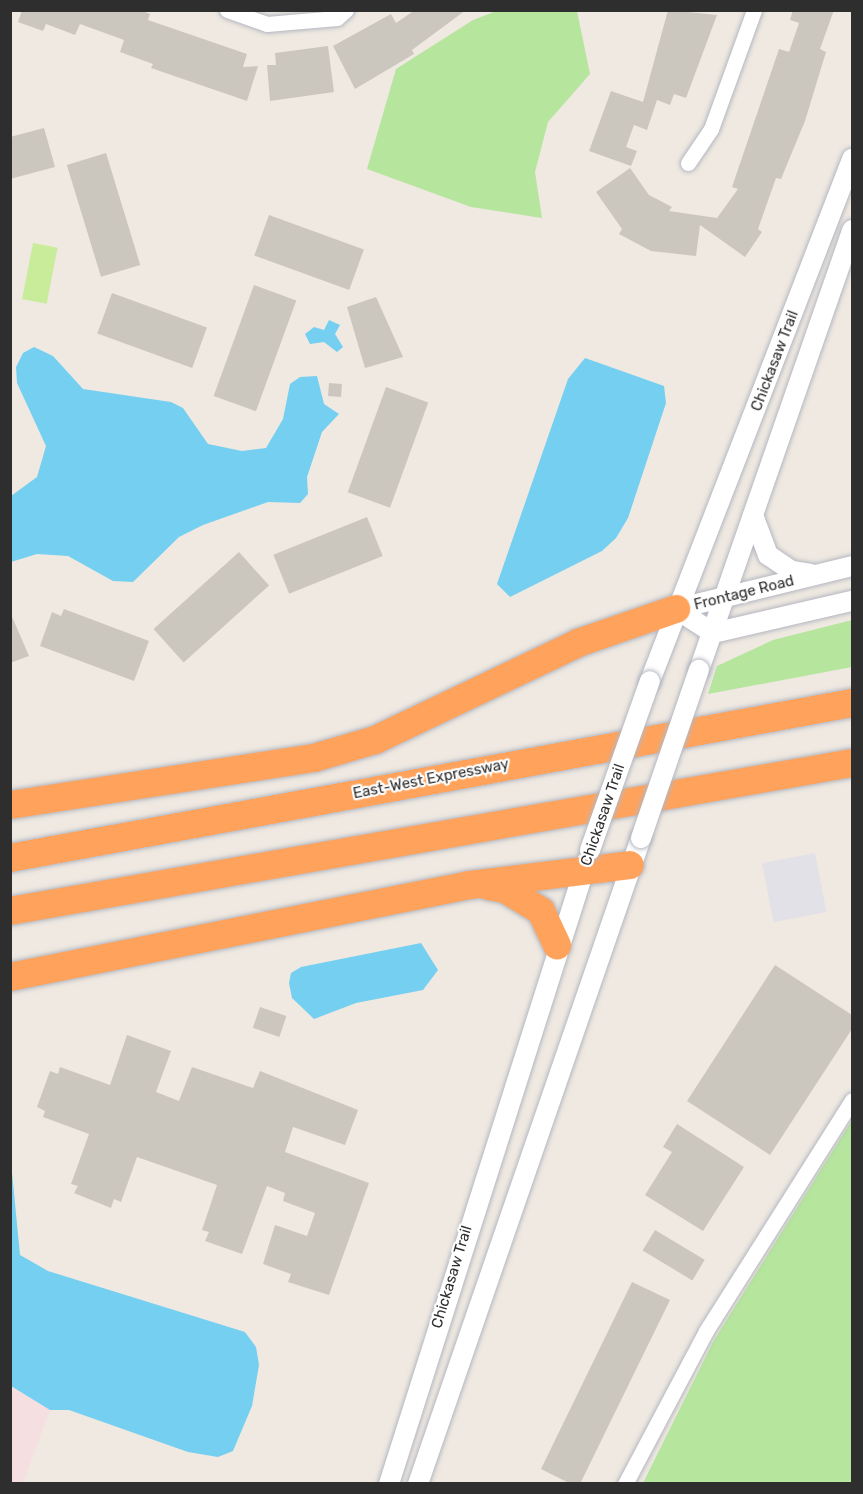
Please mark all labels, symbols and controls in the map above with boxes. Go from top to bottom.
street label: Chickasaw Trail [747,308,803,414]
street label: Frontage Road [692,572,796,614]
street label: East-West Expressway [352,755,510,803]
street label: Chickasaw Trail [577,761,629,869]
street label: Chickasaw Trail [428,1223,476,1331]

